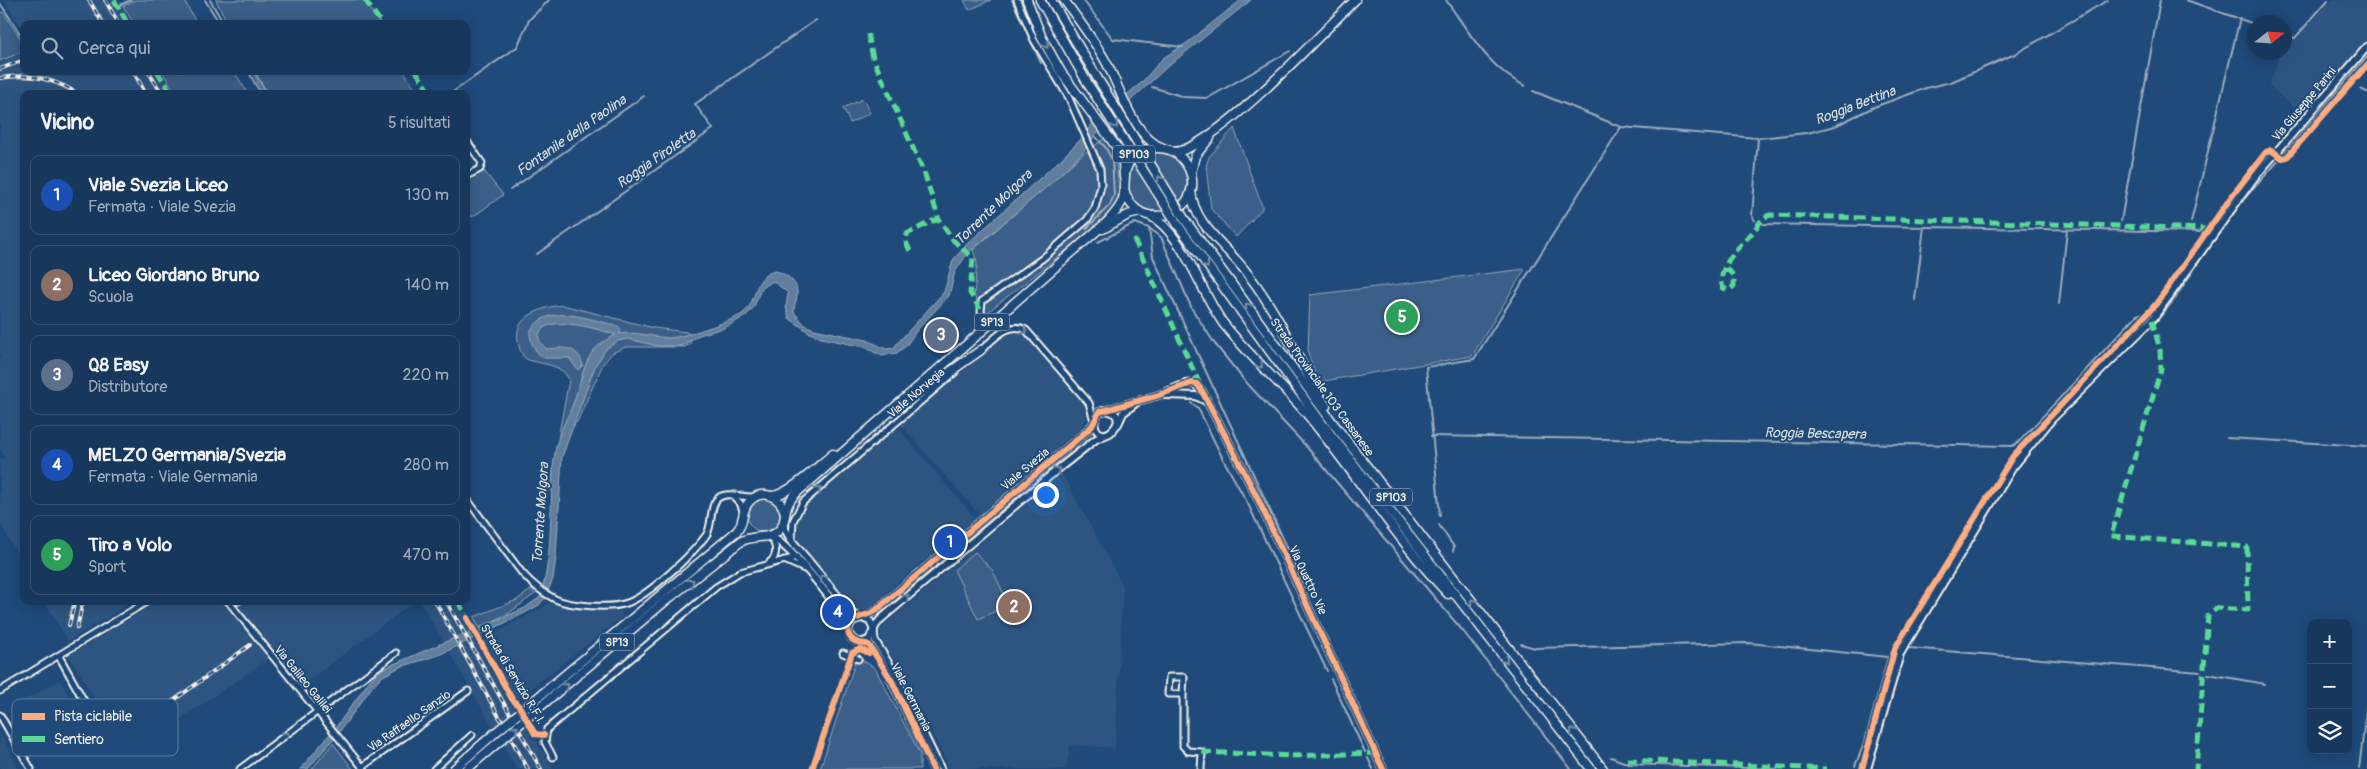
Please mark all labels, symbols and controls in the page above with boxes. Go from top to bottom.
north arrow [2247,15,2292,60]
search box [20,20,470,75]
icon: search [38,34,66,62]
text: Cerca qui [78,36,150,60]
one-way arrow [1040,40,1050,49]
street label: Via Giuseppe Parini [2269,64,2340,144]
water label: Roggia Bettina [1813,82,1899,129]
water label: Fontanile della Paolina [513,90,631,180]
text: Vicino [40,109,94,136]
text: 5 risultati [388,113,450,133]
one-way arrow [1109,119,1118,129]
water label: Roggia Piroletta [614,124,700,192]
road number: SP103 [1113,146,1155,162]
water label: Torrente Molgora [951,165,1037,249]
text: Viale Svezia Liceo [88,173,228,197]
one-way arrow [1156,175,1166,184]
text: 1 [54,185,60,205]
text: 130 m [405,185,449,205]
text: Fermata · Viale Svezia [88,197,236,217]
one-way arrow [1201,259,1209,268]
text: Liceo Giordano Bruno [88,263,260,287]
text: 2 [53,275,61,295]
text: 140 m [405,275,449,295]
text: Scuola [88,287,133,307]
pin: 5 [1386,298,1418,336]
one-way arrow [1245,302,1254,312]
road number: SP13 [974,314,1010,331]
street label: Strada Provinciale 103 Cassanese [1266,315,1377,459]
pin: 3 [925,316,957,354]
one-way arrow [1019,325,1028,335]
text: Q8 Easy [88,353,149,377]
one-way arrow [1254,359,1263,368]
text: 3 [53,365,61,385]
text: 220 m [403,365,449,385]
street label: Viale Norvegia [885,365,948,422]
text: Distributore [88,377,167,397]
water label: Roggia Bescapera [1764,424,1867,443]
text: MELZO Germania/Svezia [88,443,286,467]
street label: Viale Svezia [998,445,1053,494]
text: 4 [52,455,62,475]
text: 280 m [403,455,449,475]
water label: Torrente Molgora [528,460,553,564]
text: Fermata · Viale Germania [88,467,258,487]
one-way arrow [1051,467,1060,475]
your location [1033,482,1059,508]
one-way arrow [812,486,821,495]
road number: SP103 [1370,488,1412,506]
pin: 1 [934,523,966,561]
text: Tiro a Volo [88,533,172,557]
street label: Via Quattro Vie [1285,543,1330,617]
text: 5 [53,545,61,565]
text: 470 m [403,545,449,565]
text: Sport [88,557,126,577]
one-way arrow [820,574,829,583]
one-way arrow [685,579,695,588]
pin: 2 [998,588,1030,626]
pin: 4 [822,593,854,631]
one-way arrow [901,594,910,603]
one-way arrow [1470,599,1479,608]
map controls [2307,619,2352,754]
button: + [2307,619,2352,664]
street label: Strada di Servizio R.F.I. [477,622,548,727]
road number: SP13 [600,634,634,650]
street label: Via Galileo Galilei [271,642,335,716]
one-way arrow [1499,654,1507,663]
street label: Viale Germania [887,660,934,734]
button: − [2307,664,2352,709]
one-way arrow [560,682,569,691]
street label: Via Raffaello Sanzio [365,687,454,756]
legend [12,699,178,756]
text: Pista ciclabile [54,708,132,725]
button: layers [2307,709,2352,754]
one-way arrow [509,725,518,734]
one-way arrow [1570,727,1579,736]
text: Sentiero [54,731,104,748]
one-way arrow [280,732,289,740]

